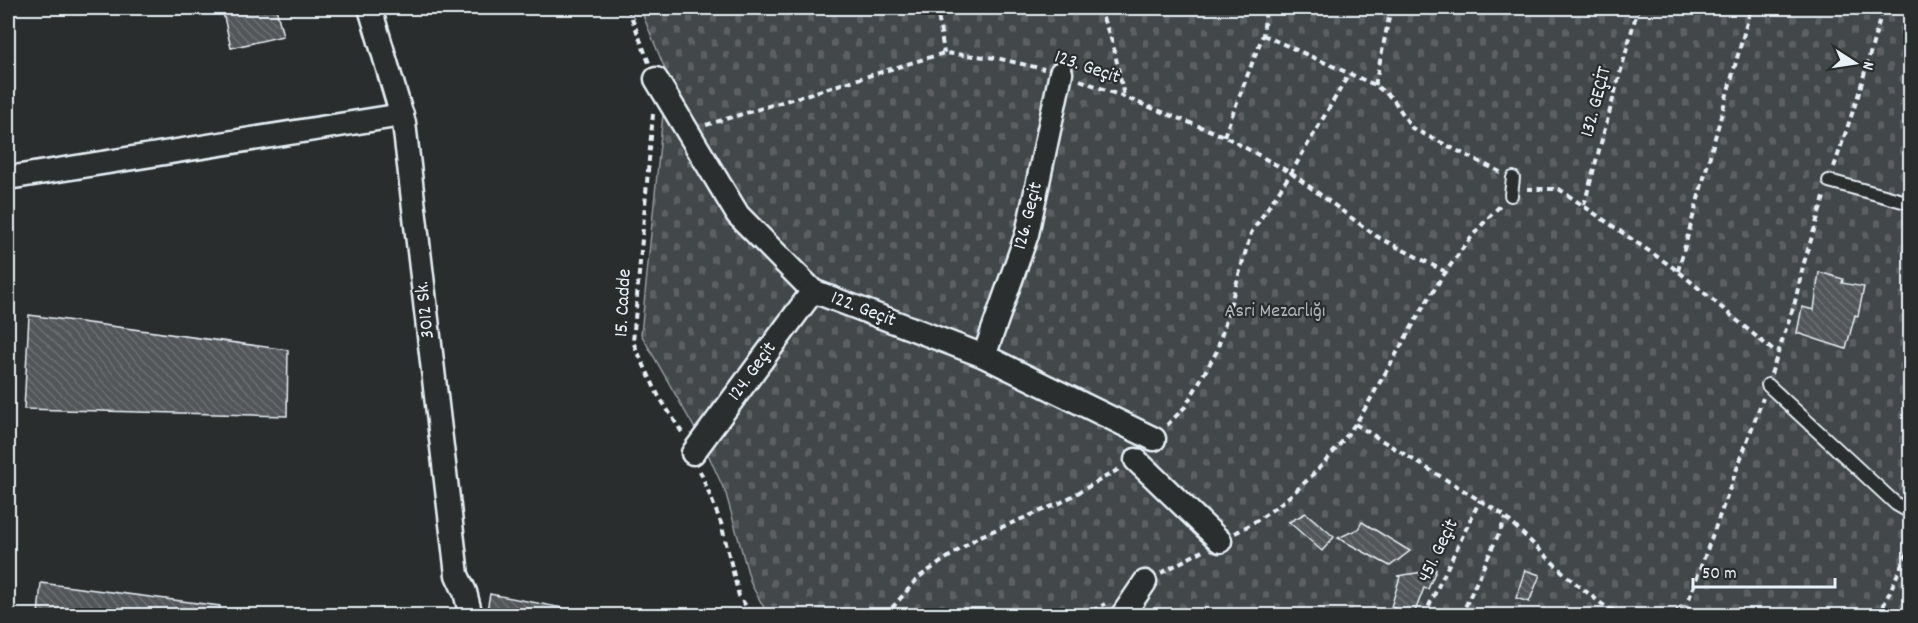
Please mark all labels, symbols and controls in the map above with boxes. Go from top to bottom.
north arrow [1825,33,1885,93]
street label: 123. Geçit [1050,44,1124,92]
text: N [1855,59,1879,72]
street label: 132. GEÇİT [1574,64,1620,140]
street label: 126. Geçit [1007,179,1051,253]
street label: 15. Cadde [608,268,640,338]
street label: 3012 Sk. [409,280,443,340]
street label: 122. Geçit [826,285,900,335]
park label: Asri Mezarlığı [1225,298,1325,326]
street label: 124. Geçit [722,337,784,407]
street label: 451. Geçit [1412,514,1466,588]
scale bar [1693,551,1836,589]
text: 50 m [1702,562,1737,587]

